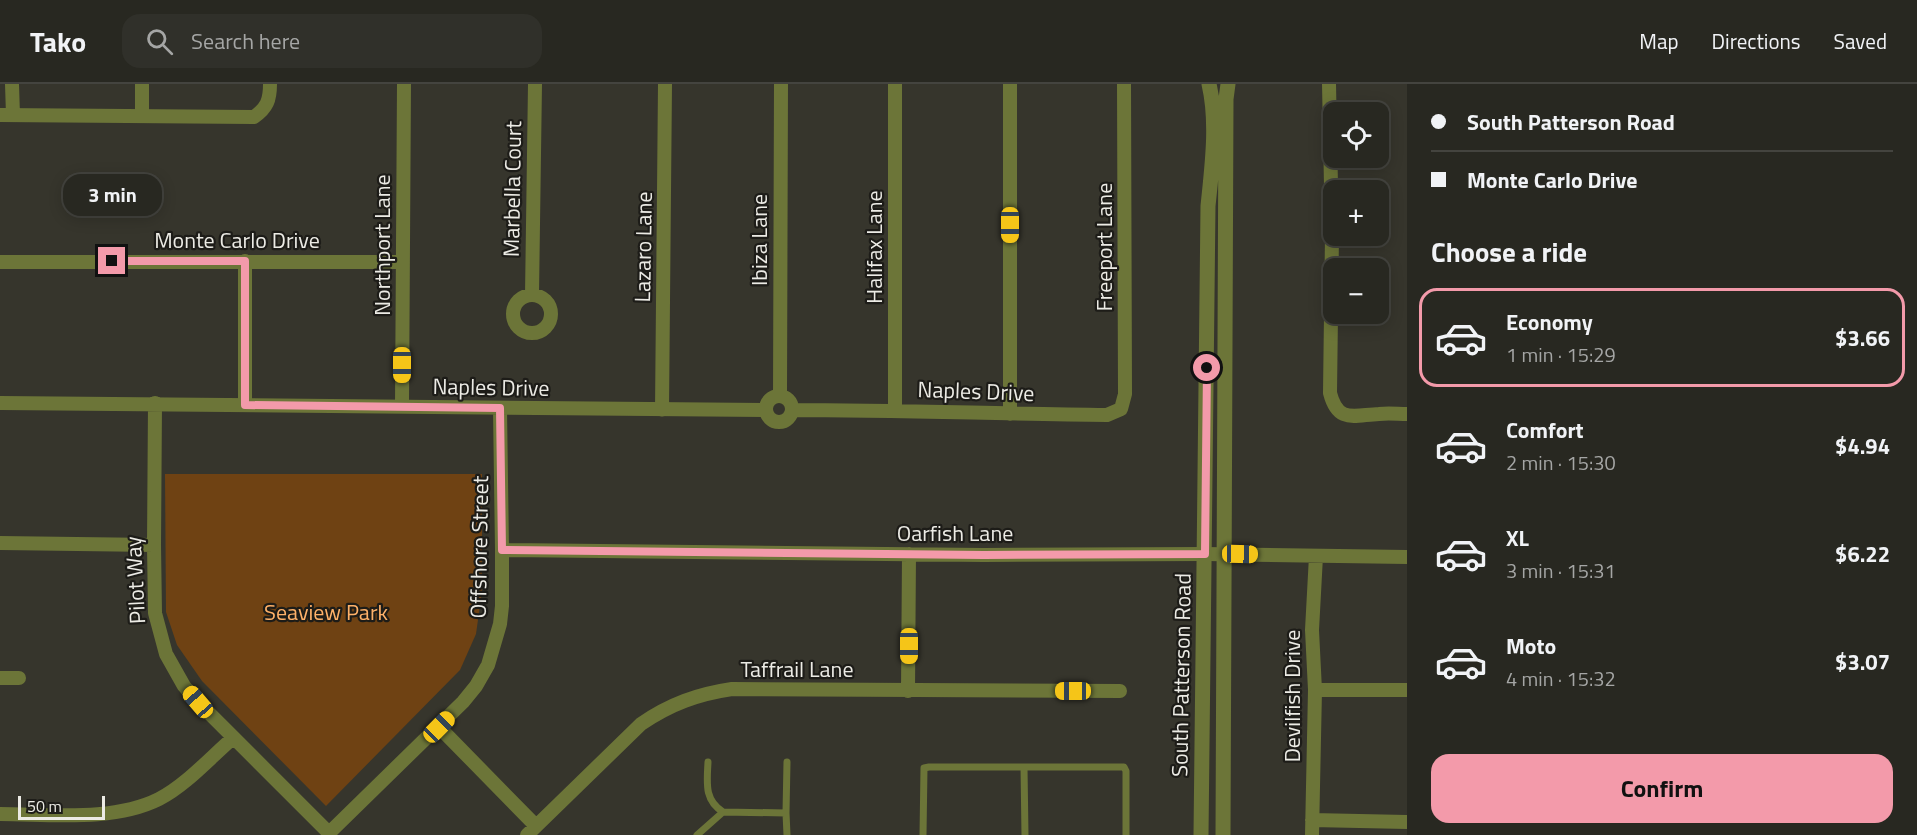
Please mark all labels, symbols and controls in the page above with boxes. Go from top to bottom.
search box [122,14,542,68]
text: Tako [30,20,86,63]
text: Search here [191,24,300,58]
icon: search [143,25,176,58]
text: Map [1639,25,1679,57]
text: Directions [1712,25,1801,57]
text: Saved [1834,25,1887,57]
map controls [1323,102,1389,324]
button: locate [1323,102,1389,168]
text: South Patterson Road [1467,105,1675,139]
street label: Marbella Court [494,120,530,257]
text: Monte Carlo Drive [1467,163,1637,197]
callout: 3 min [63,174,162,216]
street label: Northport Lane [365,174,399,316]
text: 3 min [88,179,137,210]
button: + [1323,180,1389,246]
street label: Freeport Lane [1087,183,1121,311]
street label: Halifax Lane [857,190,891,304]
street label: Lazaro Lane [625,191,661,303]
street label: Ibiza Lane [742,194,776,286]
car [1001,207,1019,243]
street label: Monte Carlo Drive [154,223,320,257]
text: Choose a ride [1431,231,1587,272]
route end [98,247,125,274]
button: − [1323,258,1389,324]
text: Economy [1506,305,1593,339]
icon: car [1434,311,1488,365]
text: $3.66 [1835,321,1890,355]
text: 1 min · 15:29 [1506,339,1616,370]
car [393,347,411,383]
route start [1193,354,1220,381]
street label: Naples Drive [432,369,550,405]
street label: Naples Drive [917,372,1035,410]
text: Comfort [1506,413,1584,447]
icon: car [1434,419,1488,473]
text: $4.94 [1835,429,1890,463]
text: 2 min · 15:30 [1506,447,1616,478]
street label: Offshore Street [461,475,497,619]
street label: Oarfish Lane [897,516,1013,550]
text: XL [1506,521,1529,555]
icon: car [1434,527,1488,581]
street label: Pilot Way [116,535,154,625]
text: $6.22 [1835,537,1890,571]
car [1222,545,1258,563]
text: 3 min · 15:31 [1506,555,1616,586]
street label: South Patterson Road [1162,573,1200,777]
park label: Seaview Park [264,595,388,629]
car [900,628,918,664]
text: Moto [1506,629,1556,663]
street label: Devilfish Drive [1275,630,1309,762]
icon: car [1434,635,1488,689]
text: $3.07 [1835,645,1890,679]
street label: Taffrail Lane [740,652,854,686]
text: 4 min · 15:32 [1506,663,1616,694]
car [1055,682,1091,700]
car [179,683,217,721]
car [420,708,458,746]
button: Confirm [1431,754,1893,823]
scale bar [18,793,105,820]
text: 50 m [27,794,62,818]

